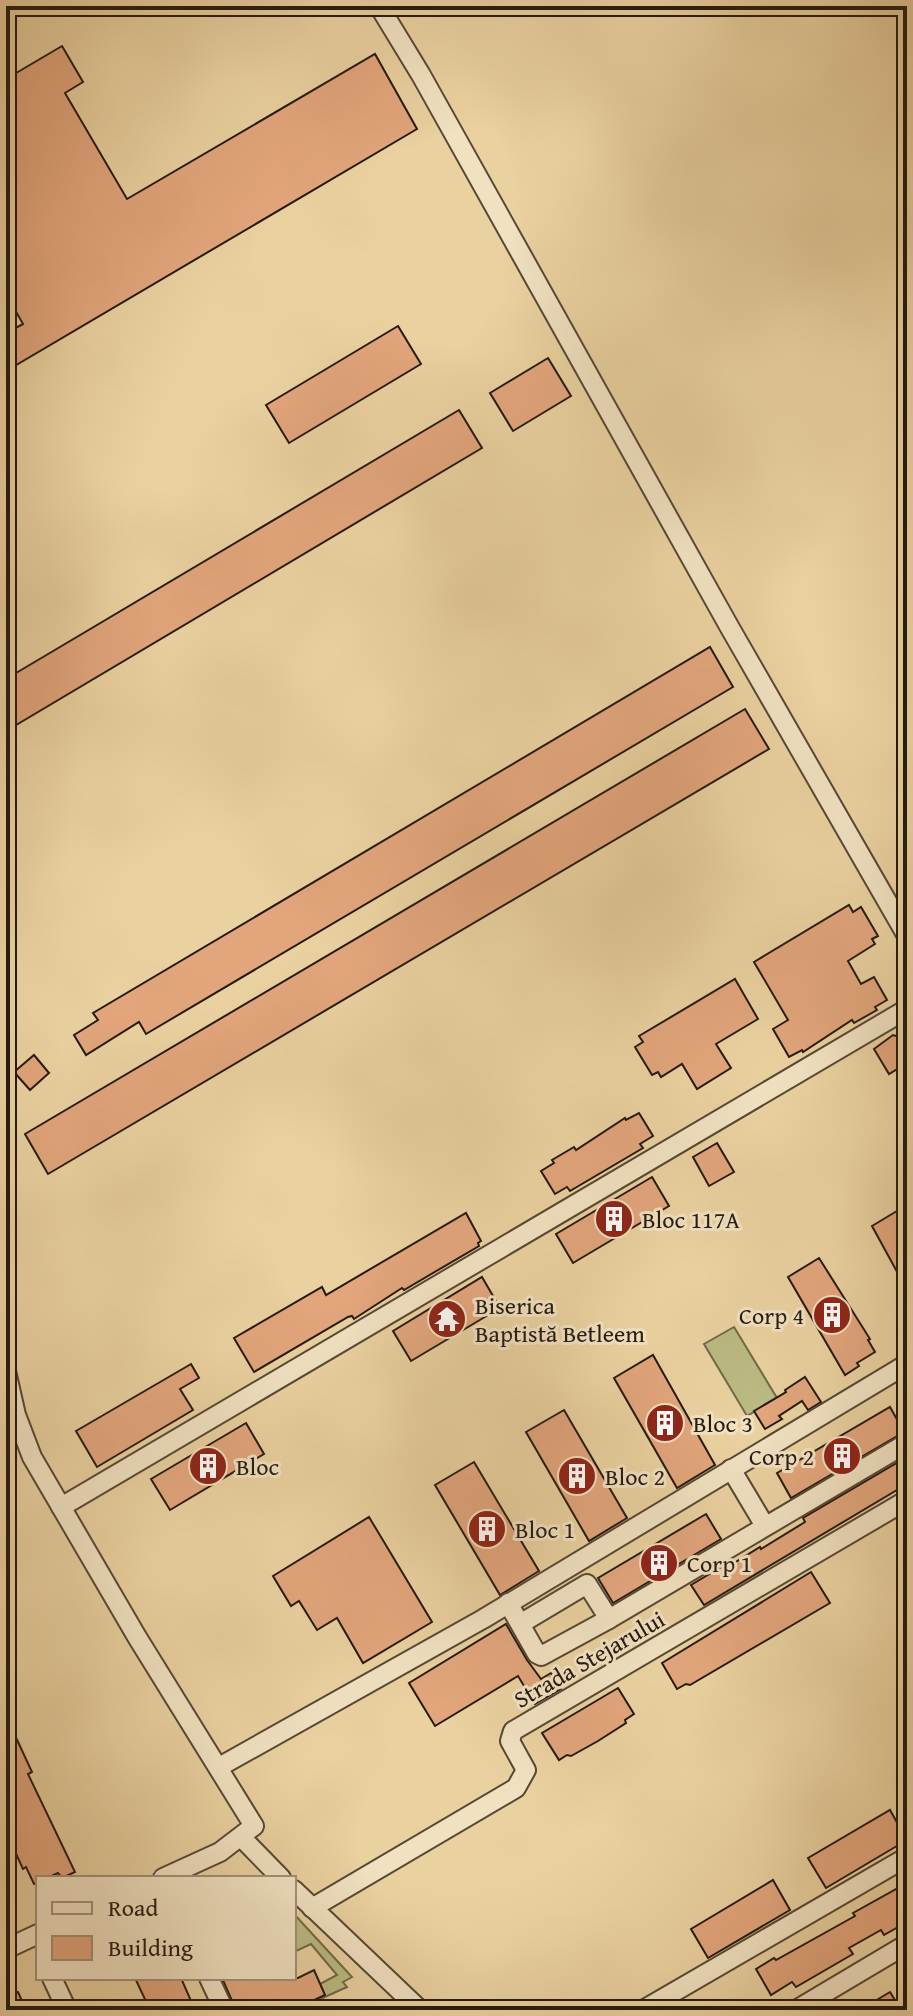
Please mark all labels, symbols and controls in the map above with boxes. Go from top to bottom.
building icon: Bloc 117A [593,1198,635,1240]
place label: Bloc 117A [642,1202,740,1237]
place label: Biserica Baptistă Betleem [475,1288,645,1351]
building icon: Corp 4 [811,1294,853,1336]
temple icon: Biserica Baptistă Betleem [426,1298,468,1340]
place label: Corp 4 [739,1298,804,1333]
building icon: Bloc 3 [644,1402,686,1444]
place label: Bloc 3 [693,1406,753,1441]
building icon: Corp 2 [821,1435,863,1477]
place label: Corp 2 [749,1439,814,1474]
building icon: Bloc [187,1445,229,1487]
place label: Bloc [236,1449,280,1484]
building icon: Bloc 2 [556,1455,598,1497]
place label: Bloc 2 [605,1459,665,1494]
building icon: Bloc 1 [466,1508,508,1550]
place label: Bloc 1 [515,1512,575,1547]
building icon: Corp 1 [638,1542,680,1584]
place label: Corp 1 [687,1546,752,1581]
street label: Strada Stejarului [507,1601,671,1716]
legend [36,1876,296,1980]
text: Road [108,1890,158,1925]
text: Building [108,1930,193,1965]

